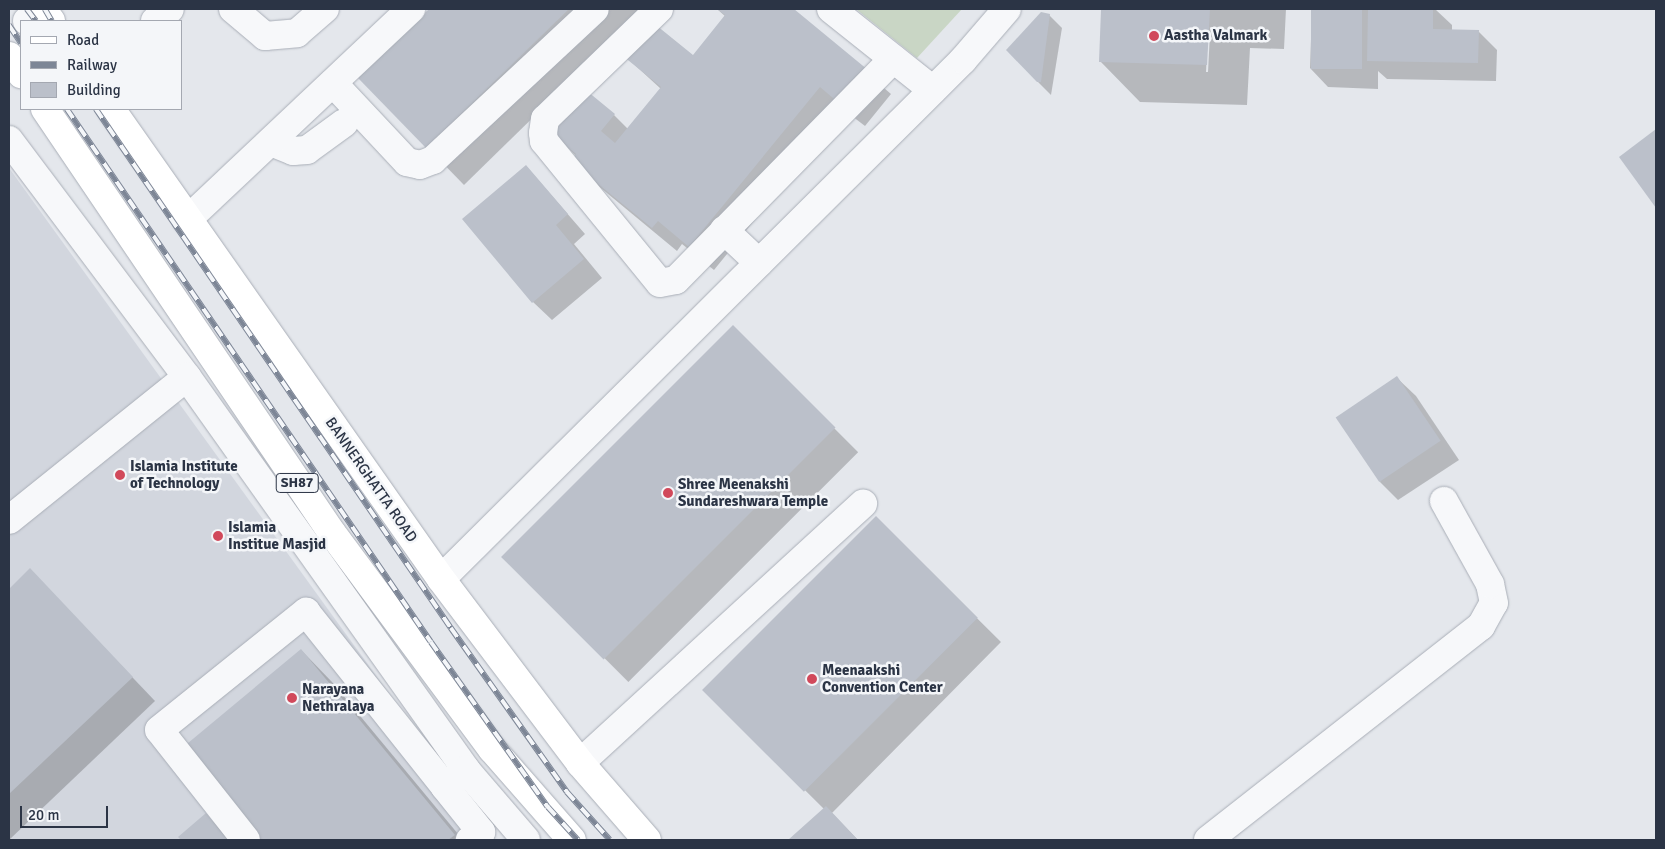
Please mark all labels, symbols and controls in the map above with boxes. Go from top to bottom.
legend [20,20,182,110]
place label: Aastha Valmark [1164,27,1267,45]
marker: Aastha Valmark [1148,30,1160,42]
text: Road [67,31,99,49]
text: Railway [67,56,117,74]
text: Building [67,81,121,99]
street label: BANNERGHATTA ROAD [321,414,421,546]
place label: Islamia Institute of Technology [130,457,238,492]
marker: Islamia Institute of Technology [114,469,126,481]
road number: SH87 [274,472,320,494]
place label: Shree Meenakshi Sundareshwara Temple [678,475,828,510]
marker: Shree Meenakshi Sundareshwara Temple [662,487,674,499]
place label: Islamia Institue Masjid [228,518,326,553]
marker: Islamia Institue Masjid [212,530,224,542]
place label: Meenaakshi Convention Center [822,661,943,696]
marker: Meenaakshi Convention Center [806,673,818,685]
place label: Narayana Nethralaya [302,680,374,715]
marker: Narayana Nethralaya [286,692,298,704]
scale bar [22,796,110,828]
text: 20 m [28,806,59,824]

